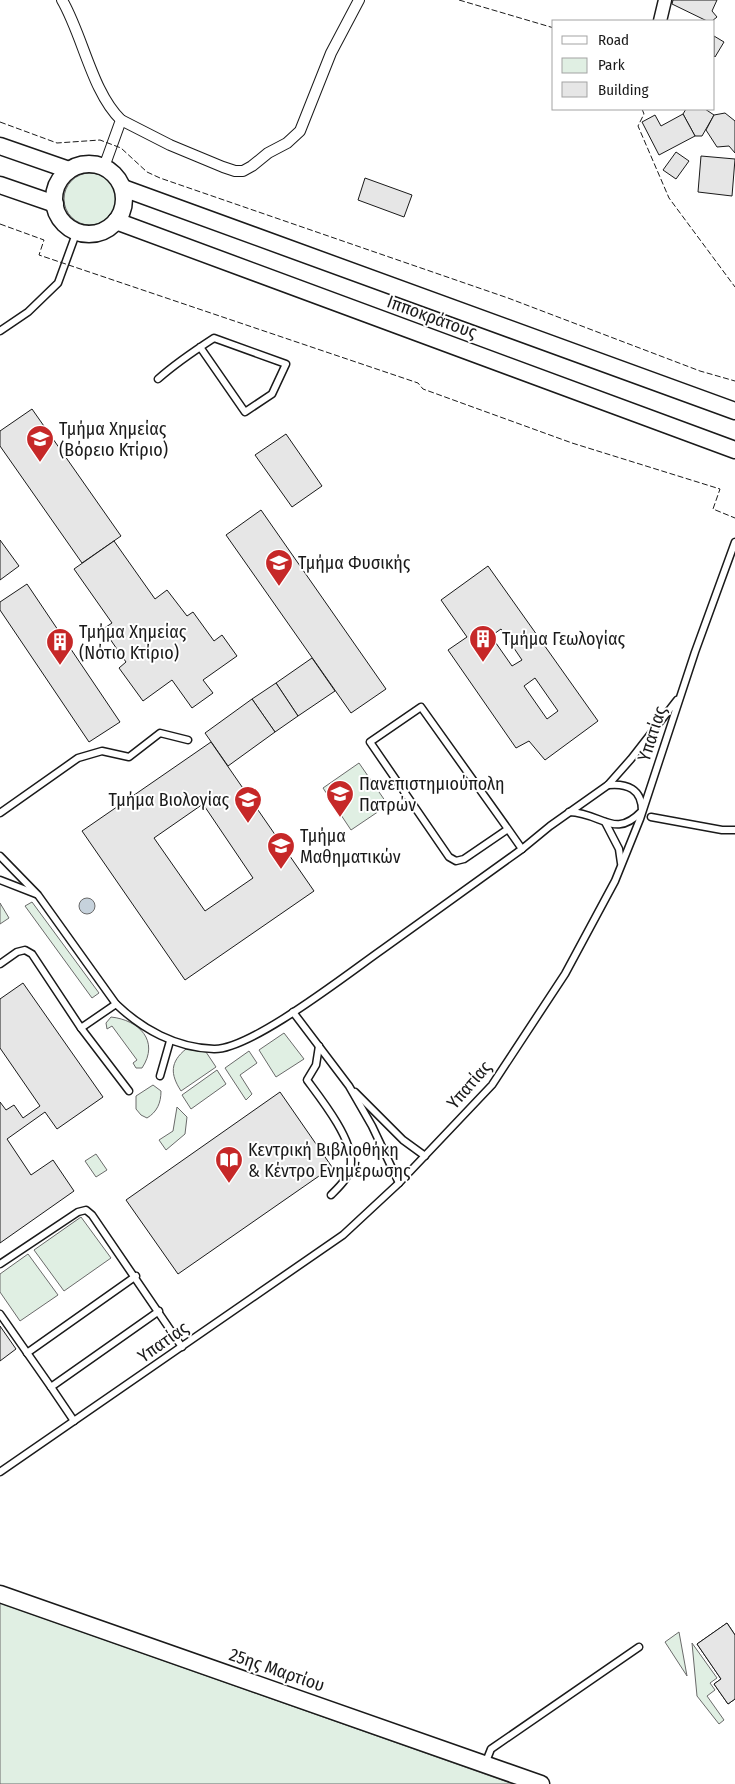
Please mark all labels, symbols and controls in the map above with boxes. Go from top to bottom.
legend [552,20,715,110]
text: Road [598,31,629,49]
text: Park [598,56,625,74]
text: Building [598,81,649,99]
street label: Ιπποκράτους [384,291,480,344]
place label: Τμήμα Xημείας (Βόρειο Κτίριο) [59,418,168,461]
school or university icon: Τμήμα Xημείας (Βόρειο Κτίριο) [25,424,55,463]
school or university icon: Τμήμα Φυσικής [264,548,294,587]
place label: Τμήμα Φυσικής [298,552,411,574]
place label: Τμήμα Χημείας (Νότιο Κτίριο) [79,621,187,664]
building icon: Τμήμα Γεωλογίας [468,624,498,663]
building icon: Τμήμα Χημείας (Νότιο Κτίριο) [45,627,75,666]
place label: Τμήμα Γεωλογίας [502,628,625,650]
street label: Υπατίας [633,703,671,764]
place label: Πανεπιστημιούπολη Πατρών [359,773,504,816]
school or university icon: Πανεπιστημιούπολη Πατρών [325,779,355,818]
school or university icon: Τμήμα Βιολογίας [233,785,263,824]
place label: Τμήμα Βιολογίας [108,789,229,811]
place label: Τμήμα Μαθηματικών [300,825,401,868]
school or university icon: Τμήμα Μαθηματικών [266,831,296,870]
street label: Υπατίας [442,1056,496,1114]
place label: Κεντρική Βιβλιοθήκη & Κέντρο Ενημέρωσης [248,1139,411,1182]
library icon: Κεντρική Βιβλιοθήκη & Κέντρο Ενημέρωσης [214,1145,244,1184]
street label: Υπατίας [133,1316,193,1367]
street label: 25ης Μαρτίου [226,1643,328,1697]

